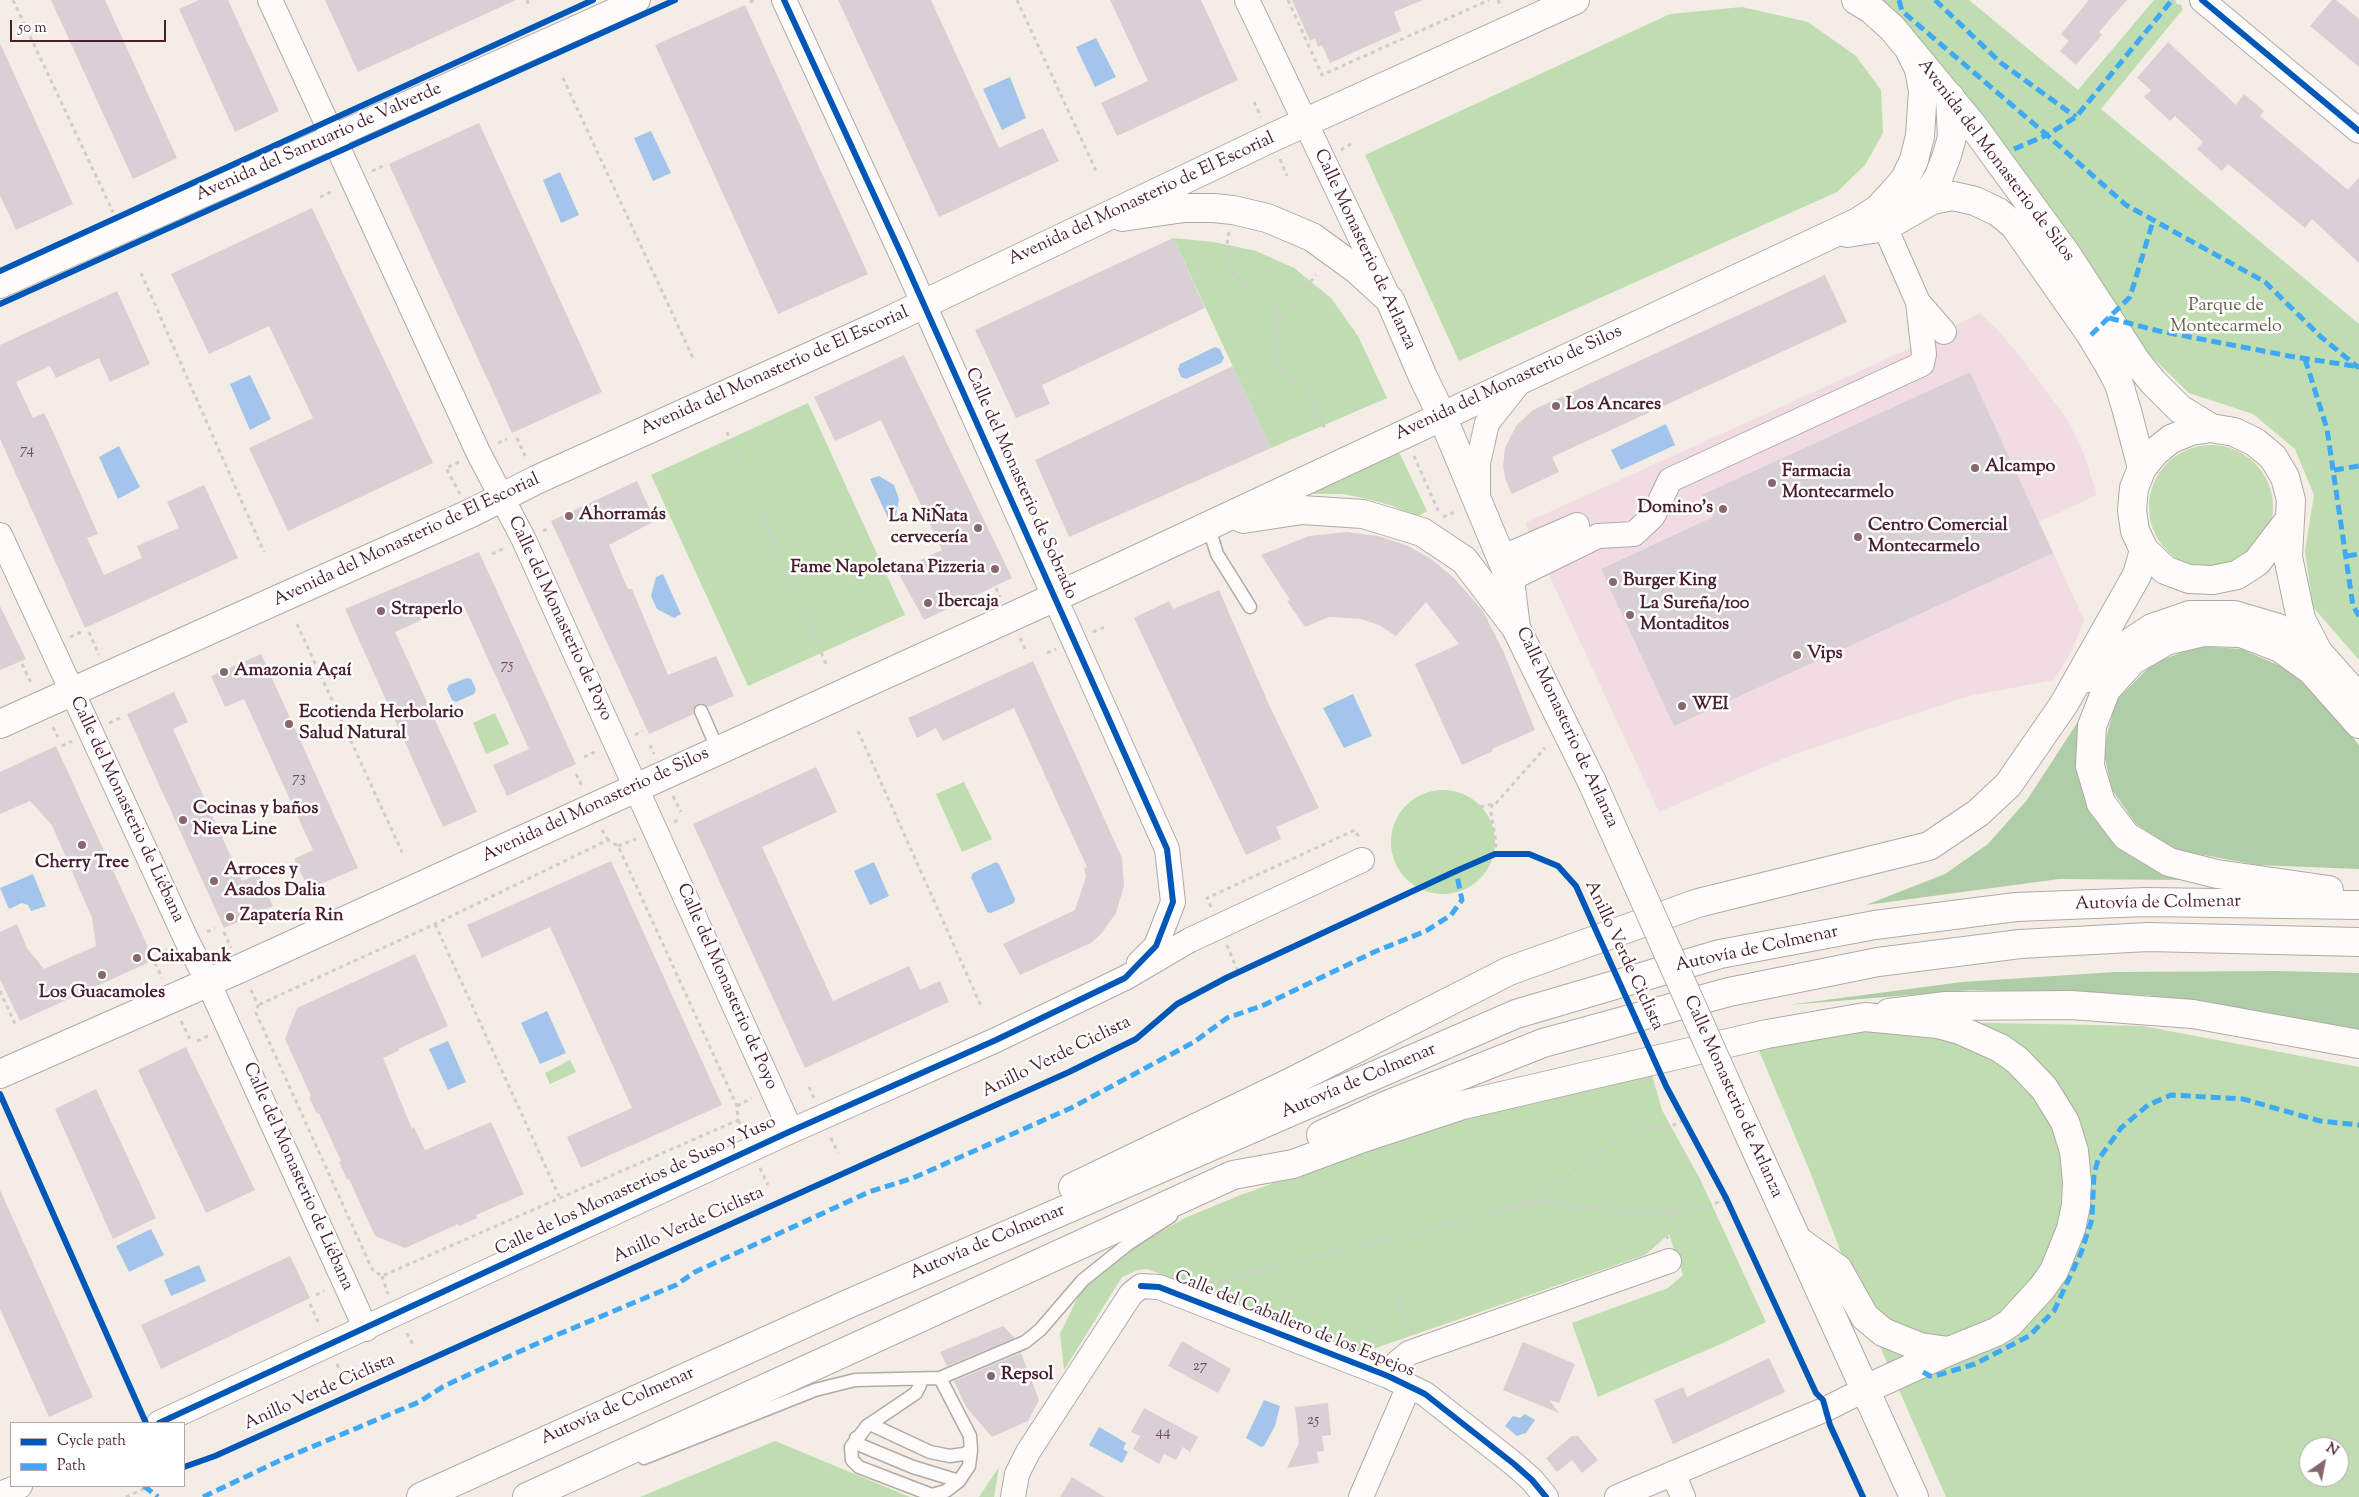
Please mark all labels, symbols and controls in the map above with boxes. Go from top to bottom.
scale bar [12,10,169,42]
text: 50 m [18,18,47,39]
street label: Avenida del Monasterio de Silos [1912,55,2078,267]
street label: Avenida del Santuario de Valverde [193,79,445,207]
street label: Avenida del Monasterio de El Escorial [1005,129,1279,271]
street label: Calle Monasterio de Arlanza [1308,146,1420,354]
park label: Parque de Montecarmelo [2170,296,2282,338]
street label: Avenida del Monasterio de El Escorial [638,303,912,441]
street label: Avenida del Monasterio de Silos [1392,322,1626,446]
street label: Calle del Monasterio de Sobrado [959,365,1081,603]
place label: Los Ancares [1566,395,1661,417]
marker: Los Ancares [1550,400,1562,412]
house number: 74 [20,442,34,460]
place label: Alcampo [1985,457,2055,479]
place label: Farmacia Montecarmelo [1782,462,1894,504]
marker: Alcampo [1969,462,1981,474]
street label: Avenida del Monasterio de El Escorial [270,470,544,612]
marker: Farmacia Montecarmelo [1766,477,1778,489]
place label: Domino's [1638,498,1713,520]
marker: Domino's [1717,503,1729,515]
place label: Ahorramás [579,505,666,527]
place label: La NiÑata cervecería [889,507,968,550]
marker: Ahorramás [563,510,575,522]
street label: Calle del Monasterio de Poyo [502,513,616,725]
place label: Centro Comercial Montecarmelo [1868,516,2008,558]
marker: La NiÑata cervecería [972,522,984,534]
marker: Centro Comercial Montecarmelo [1852,531,1864,543]
place label: Fame Napoletana Pizzeria [790,558,985,580]
marker: Fame Napoletana Pizzeria [989,563,1001,575]
place label: Burger King [1623,571,1717,593]
marker: Burger King [1607,576,1619,588]
place label: Ibercaja [938,592,999,614]
place label: La Sureña/100 Montaditos [1640,594,1749,636]
marker: Ibercaja [922,597,934,609]
place label: Straperlo [391,600,462,622]
marker: Straperlo [375,605,387,617]
marker: La Sureña/100 Montaditos [1624,609,1636,621]
street label: Calle Monasterio de Arlanza [1510,624,1622,832]
place label: Vips [1807,644,1843,666]
marker: Vips [1791,649,1803,661]
house number: 75 [501,657,513,675]
place label: Amazonia Açaí [234,661,352,683]
marker: Amazonia Açaí [218,666,230,678]
street label: Calle del Monasterio de Liébana [64,693,188,927]
place label: WEI [1692,695,1729,717]
marker: WEI [1676,700,1688,712]
place label: Ecotienda Herbolario Salud Natural [299,703,464,746]
marker: Ecotienda Herbolario Salud Natural [283,718,295,730]
street label: Avenida del Monasterio de Silos [479,744,713,868]
house number: 73 [292,770,306,788]
place label: Cocinas y baños Nieva Line [193,799,318,842]
marker: Cocinas y baños Nieva Line [177,814,189,826]
marker: Cherry Tree [76,839,88,851]
place label: Cherry Tree [35,853,129,875]
place label: Arroces y Asados Dalia [224,860,325,902]
marker: Arroces y Asados Dalia [208,875,220,887]
street label: Anillo Verde Ciclista [1579,878,1667,1034]
street label: Calle del Monasterio de Poyo [671,881,781,1093]
street label: Autovía de Colmenar [2075,892,2241,916]
place label: Zapatería Rin [240,906,344,928]
marker: Zapatería Rin [224,911,236,923]
street label: Autovía de Colmenar [1674,922,1840,978]
place label: Caixabank [147,947,231,969]
marker: Caixabank [131,952,143,964]
marker: Los Guacamoles [96,969,108,981]
place label: Los Guacamoles [39,983,165,1005]
street label: Calle Monasterio de Arlanza [1678,993,1786,1201]
street label: Anillo Verde Ciclista [979,1013,1135,1103]
street label: Autovía de Colmenar [1278,1040,1440,1124]
street label: Calle del Monasterio de Liébana [237,1060,357,1294]
street label: Calle de los Monasterios de Suso y Yuso [492,1112,780,1262]
street label: Anillo Verde Ciclista [610,1183,768,1269]
street label: Autovía de Colmenar [907,1201,1069,1285]
street label: Calle del Caballero de los Espejos [1171,1267,1417,1383]
street label: Anillo Verde Ciclista [241,1350,399,1436]
house number: 27 [1193,1358,1207,1376]
street label: Autovía de Colmenar [538,1363,698,1451]
place label: Repsol [1001,1365,1053,1387]
marker: Repsol [985,1370,997,1382]
house number: 25 [1307,1412,1319,1430]
legend [10,1422,185,1487]
house number: 44 [1155,1424,1171,1442]
text: Cycle path [57,1431,126,1452]
north arrow [2299,1437,2349,1487]
text: N [2321,1439,2342,1462]
text: Path [57,1456,86,1477]

